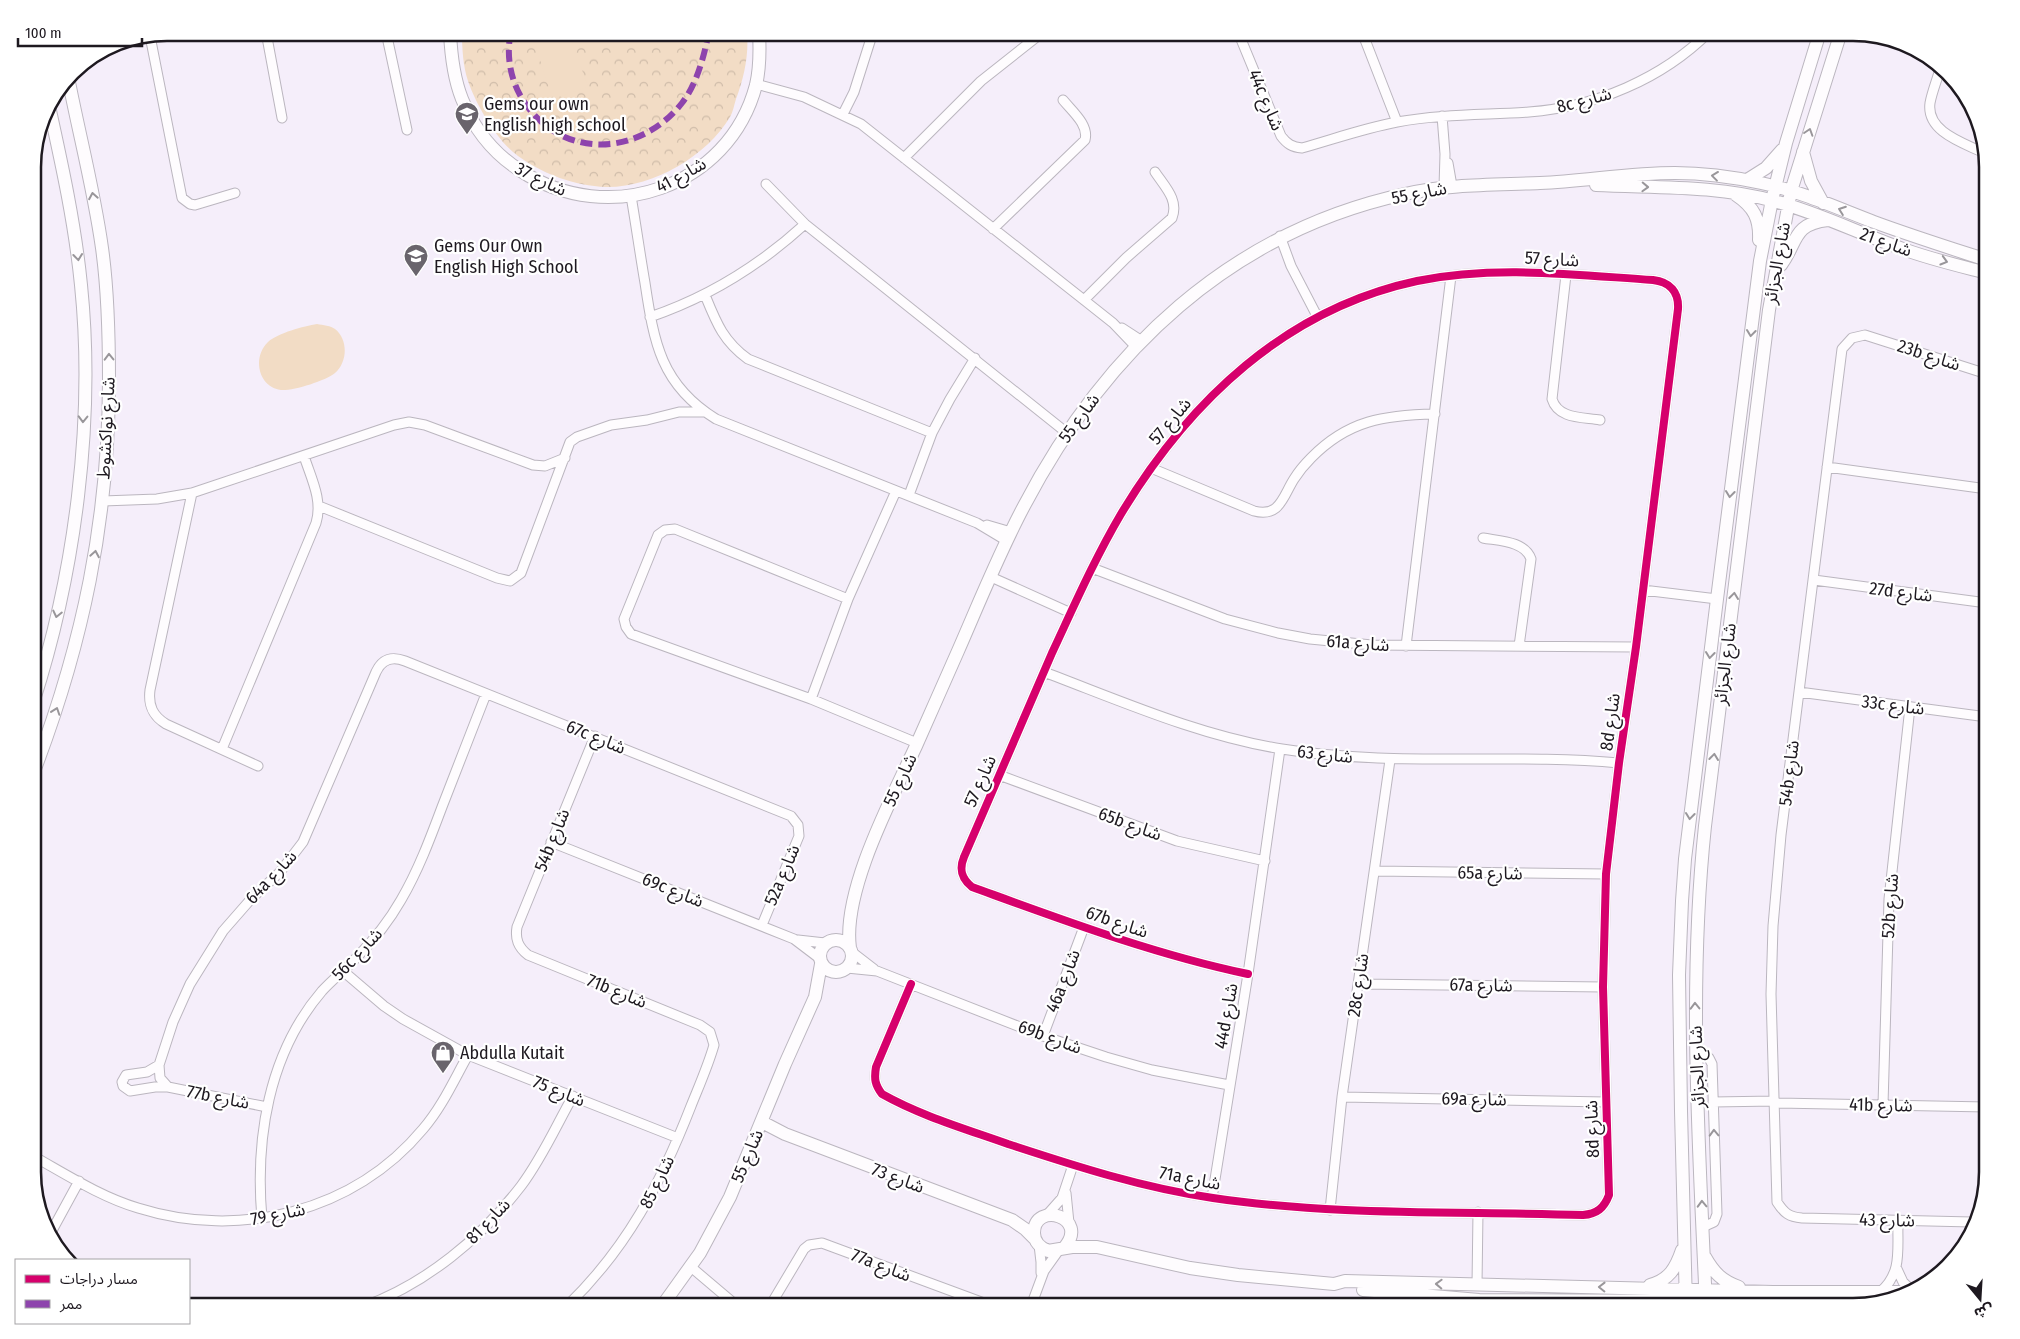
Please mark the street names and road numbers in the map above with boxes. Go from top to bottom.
street label: 44c شارع [1241,66,1289,135]
street label: 8c شارع [1554,82,1615,121]
street label: شارع 41 [652,152,711,200]
street label: شارع 37 [510,157,570,204]
street label: شارع 55 [1390,177,1449,212]
street label: شارع الجزائر [1759,220,1798,307]
street label: شارع 21 [1856,222,1915,264]
street label: شارع 57 [1524,247,1580,274]
street label: 23b شارع [1894,335,1963,378]
street label: شارع نواكشوط [92,376,123,480]
street label: شارع 55 [1054,389,1107,449]
street label: شارع 57 [1144,393,1198,451]
street label: 27d شارع [1868,577,1934,610]
street label: شارع الجزائر [1709,622,1744,708]
street label: 61a شارع [1325,630,1390,659]
street label: 33c شارع [1860,690,1926,723]
street label: 8d شارع [1595,692,1628,753]
street label: 67c شارع [562,715,629,762]
street label: 54b شارع [1774,739,1807,807]
street label: شارع 63 [1296,740,1354,771]
street label: شارع 55 [878,750,924,811]
street label: شارع 57 [959,752,1004,812]
street label: 65b شارع [1094,802,1165,848]
street label: 54b شارع [529,805,577,876]
street label: 52a شارع [759,841,807,910]
street label: 64a شارع [241,845,304,911]
street label: 65a شارع [1457,861,1523,888]
street label: 69c شارع [638,868,707,915]
street label: 52b شارع [1877,873,1906,939]
street label: 67b شارع [1082,901,1151,946]
street label: 56c شارع [327,923,389,987]
street label: 46a شارع [1041,946,1088,1017]
street label: 28c شارع [1343,952,1376,1019]
street label: 71b شارع [583,969,650,1016]
street label: 67a شارع [1449,973,1513,1000]
street label: 44d شارع [1209,981,1246,1051]
street label: 69b شارع [1014,1015,1085,1062]
street label: شارع الجزائر [1685,1025,1712,1110]
street label: شارع 75 [528,1071,588,1114]
street label: 77b شارع [184,1080,251,1117]
street label: 69a شارع [1441,1087,1507,1114]
street label: 41b شارع [1849,1093,1913,1120]
street label: 8d شارع [1580,1100,1607,1158]
street label: شارع 55 [726,1126,771,1187]
street label: شارع 85 [635,1152,682,1214]
street label: شارع 73 [867,1158,927,1201]
street label: 71a شارع [1157,1161,1223,1198]
street label: شارع 81 [461,1194,517,1250]
street label: شارع 79 [249,1198,308,1233]
street label: شارع 43 [1859,1209,1915,1234]
street label: 77a شارع [847,1244,914,1289]

